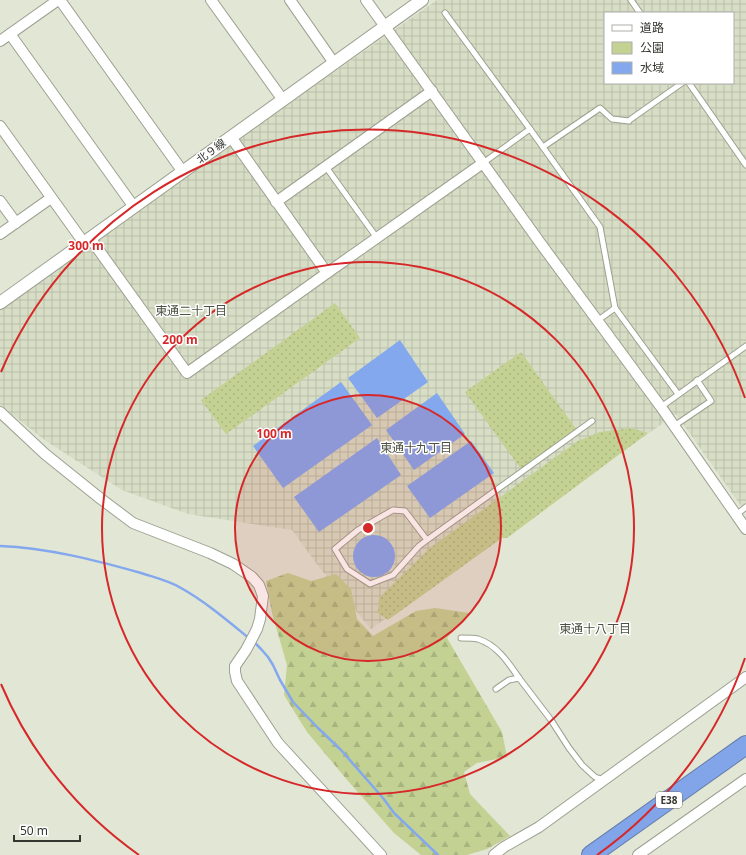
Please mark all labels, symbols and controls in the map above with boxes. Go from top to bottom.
legend [604,12,734,84]
text: 道路 [640,19,664,36]
text: 公園 [640,39,664,56]
text: 水域 [640,59,664,76]
street label: 北９線 [193,135,228,166]
text: 300 m [68,237,104,254]
district label: 東通二十丁目 [155,302,227,319]
text: 200 m [162,331,198,348]
text: 100 m [256,425,292,442]
district label: 東通十九丁目 [380,439,452,456]
centre of rings [361,521,375,535]
district label: 東通十八丁目 [559,620,631,637]
road number: E38 [656,792,682,808]
scale bar [14,817,80,843]
text: 50 m [20,822,48,839]

